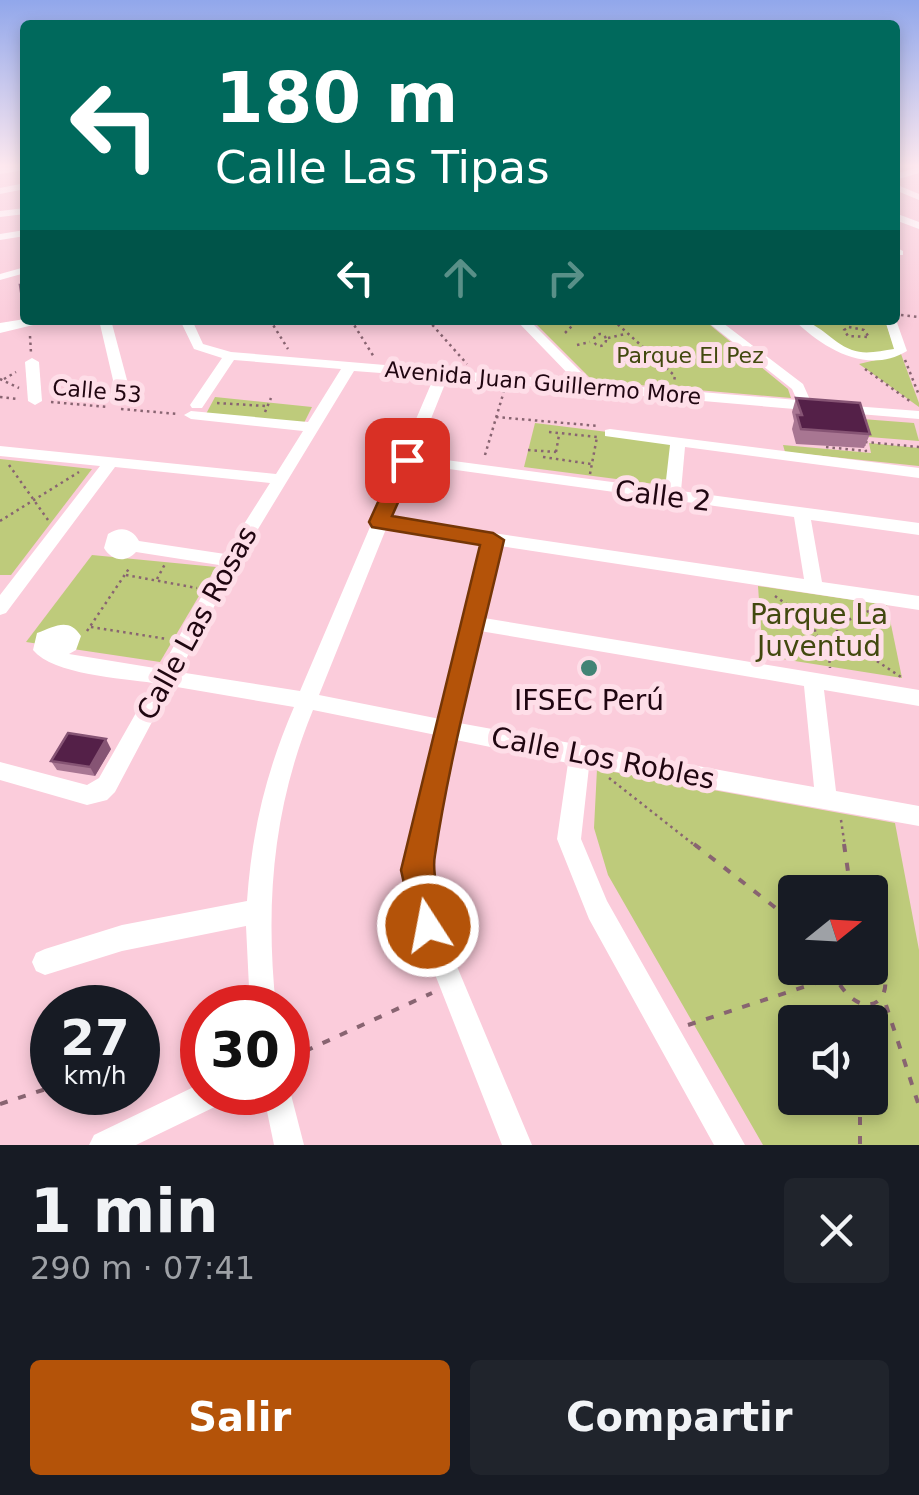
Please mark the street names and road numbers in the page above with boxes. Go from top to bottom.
street label: Avenida Juan Guillermo More [384,357,702,409]
street label: Calle 53 [51,375,143,407]
street label: Calle 2 [613,474,713,518]
street label: Calle Las Rosas [130,520,264,726]
street label: Calle Los Robles [489,720,717,796]

